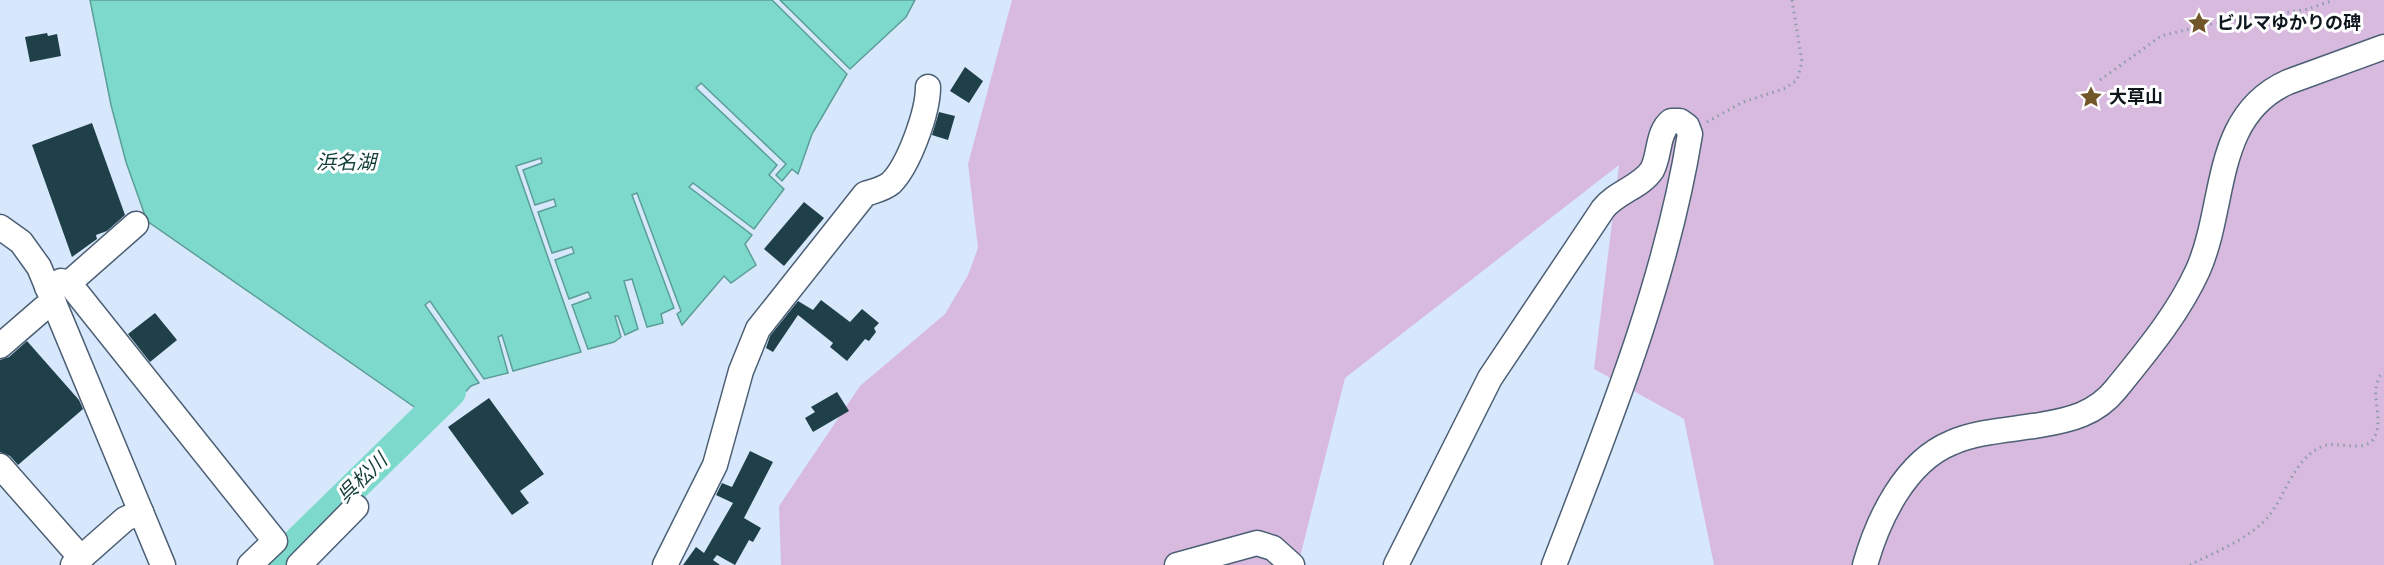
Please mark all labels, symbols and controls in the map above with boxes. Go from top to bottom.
place icon: ビルマゆかりの碑 [2186,10,2212,36]
place label: ビルマゆかりの碑 [2217,12,2361,34]
place icon: 大草山 [2078,84,2104,110]
place label: 大草山 [2109,86,2163,108]
water label: 浜名湖 [316,150,379,174]
water label: 呉松川 [332,447,393,507]

